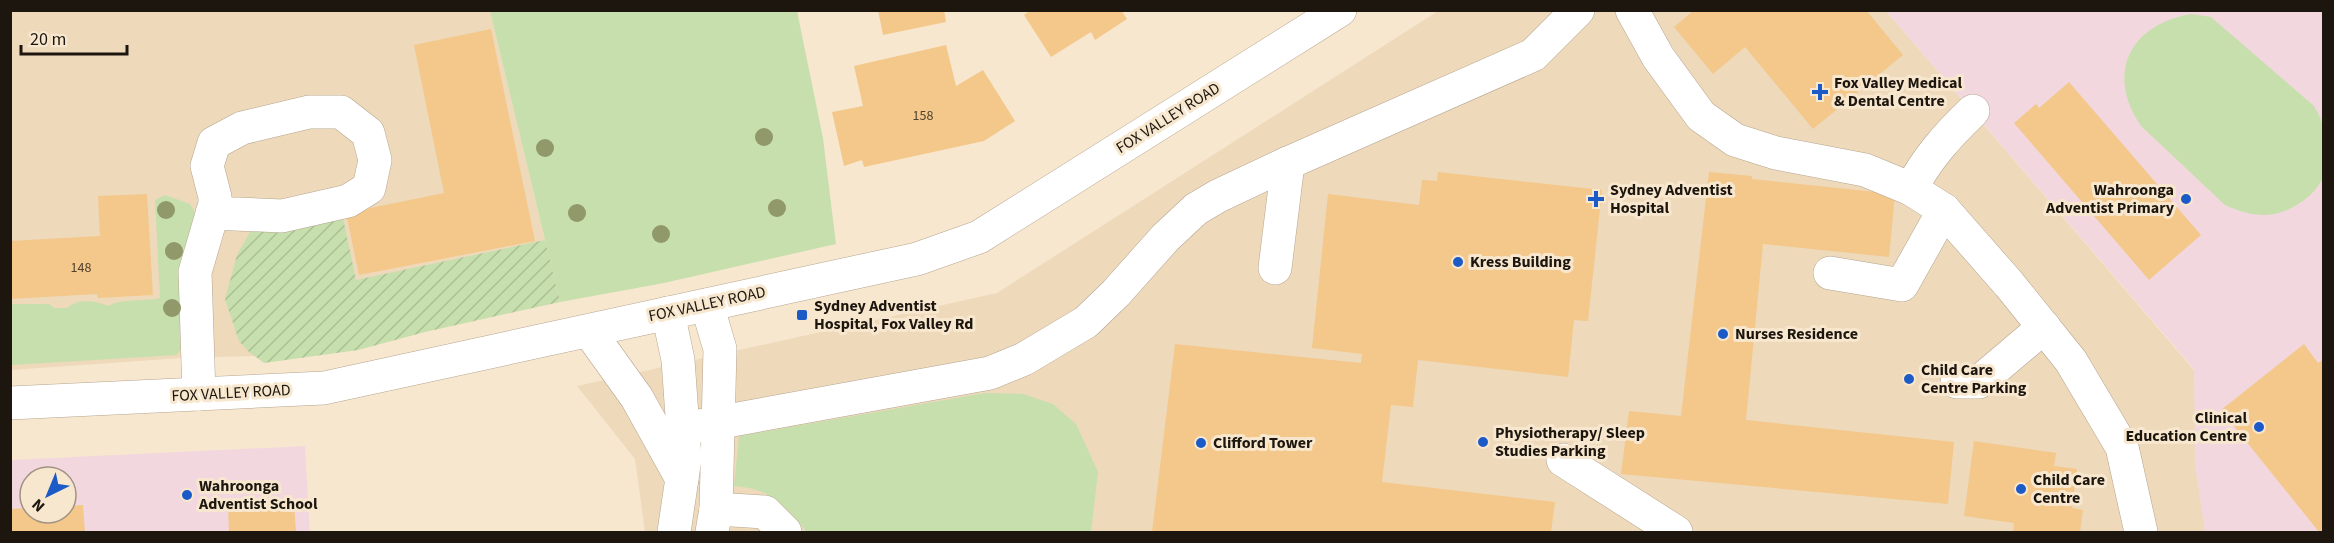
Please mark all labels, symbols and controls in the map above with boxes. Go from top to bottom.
scale bar [21,18,128,56]
text: 20 m [30,27,66,52]
place label: Fox Valley Medical & Dental Centre [1834,72,1962,112]
street label: FOX VALLEY ROAD [1112,77,1224,159]
marker: Fox Valley Medical & Dental Centre [1811,83,1829,101]
house number: 158 [913,106,933,126]
place label: Sydney Adventist Hospital [1610,179,1733,219]
place label: Wahroonga Adventist Primary [2045,179,2175,219]
marker: Sydney Adventist Hospital [1587,190,1605,208]
marker: Wahroonga Adventist Primary [2179,192,2193,206]
place label: Kress Building [1470,251,1571,273]
marker: Kress Building [1451,255,1465,269]
house number: 148 [71,258,91,278]
street label: FOX VALLEY ROAD [646,281,768,327]
place label: Sydney Adventist Hospital, Fox Valley Rd [814,295,974,335]
marker: Sydney Adventist Hospital, Fox Valley Rd [795,308,809,322]
place label: Nurses Residence [1735,323,1858,345]
marker: Nurses Residence [1716,327,1730,341]
place label: Child Care Centre Parking [1921,359,2027,399]
marker: Child Care Centre Parking [1902,372,1916,386]
street label: FOX VALLEY ROAD [171,379,291,407]
place label: Clinical Education Centre [2126,407,2247,447]
marker: Clinical Education Centre [2252,420,2266,434]
place label: Physiotherapy/ Sleep Studies Parking [1495,422,1645,462]
place label: Clifford Tower [1213,432,1313,454]
marker: Physiotherapy/ Sleep Studies Parking [1476,435,1490,449]
marker: Clifford Tower [1194,436,1208,450]
north arrow [18,465,78,525]
place label: Child Care Centre [2033,469,2105,509]
place label: Wahroonga Adventist School [198,475,318,515]
marker: Child Care Centre [2014,482,2028,496]
marker: Wahroonga Adventist School [180,488,194,502]
text: N [27,494,50,517]

